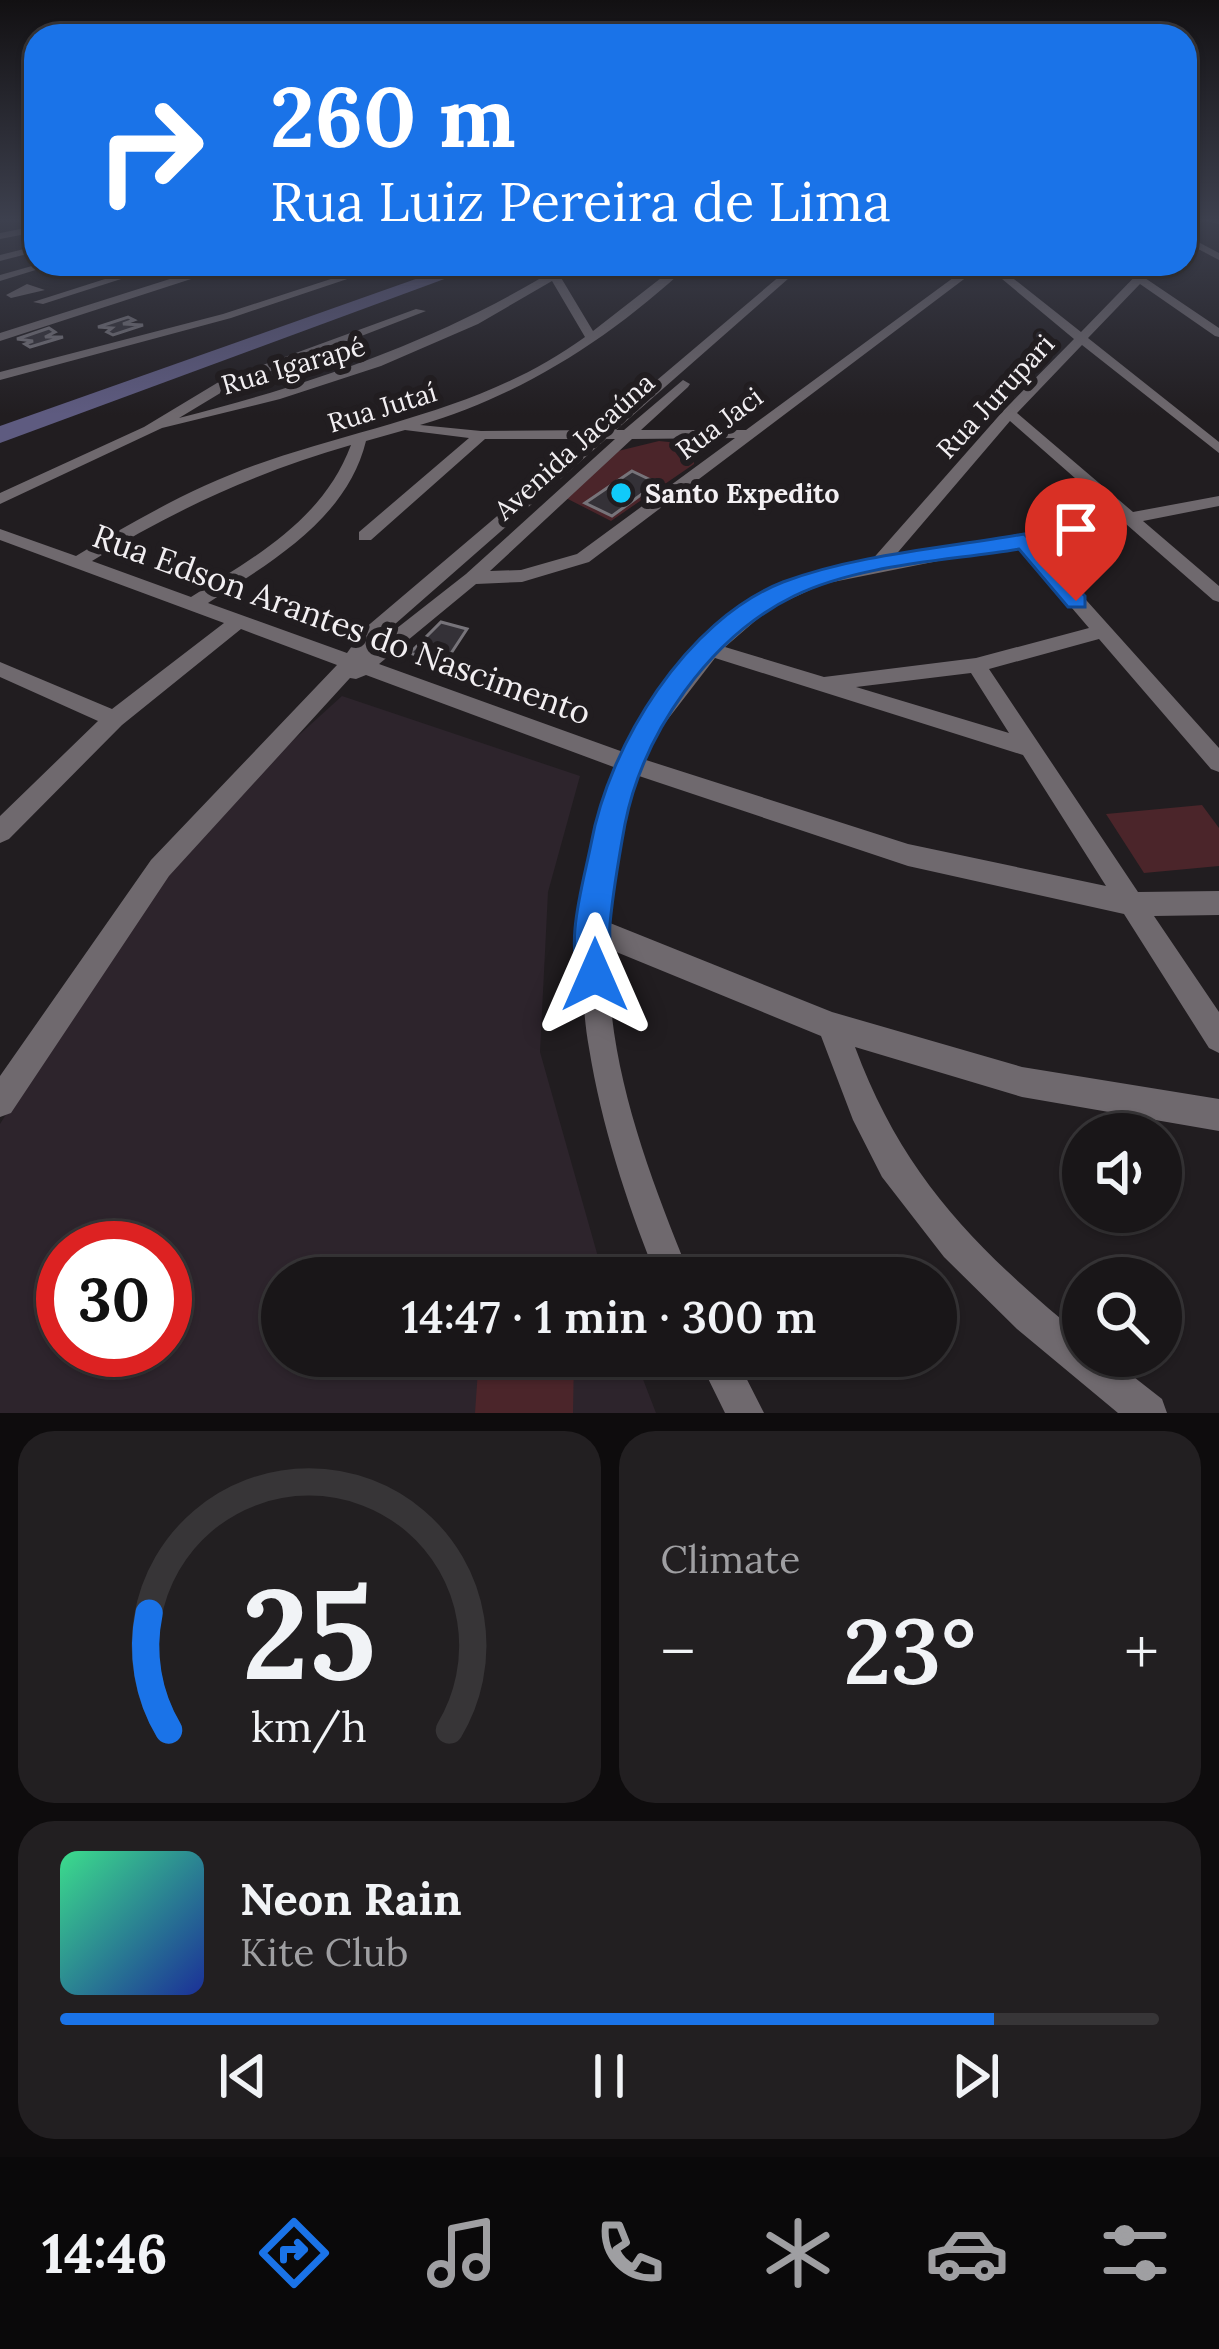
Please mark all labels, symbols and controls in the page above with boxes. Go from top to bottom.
text: 260 m [270,62,516,170]
icon: right [72,72,228,228]
text: Rua Luiz Pereira de Lima [270,167,891,236]
street label: Rua Jurupari [929,327,1061,465]
street label: Rua Igarapé [217,328,369,402]
street label: Avenida Jacaúna [486,365,661,527]
street label: Rua Jutaí [323,374,441,440]
street label: Rua Jaci [669,379,769,467]
place label: Santo Expedito [645,476,840,510]
pin [1025,478,1127,601]
marker: Santo Expedito [608,480,634,506]
icon: arrive [1043,496,1109,562]
street label: Rua Edson Arantes do Nascimento [87,514,597,734]
position arrow [532,912,658,1038]
map controls [1062,1113,1182,1377]
button: sound [1062,1113,1182,1233]
speed limit sign: 30 [36,1221,192,1377]
button: search [1062,1257,1182,1377]
text: 14:47 · 1 min · 300 m [402,1288,816,1345]
text: Climate [661,1534,800,1584]
text: 25 [242,1553,376,1713]
text: 23° [843,1593,976,1709]
text: − [661,1609,695,1693]
text: + [1124,1609,1159,1693]
text: km/h [251,1699,367,1754]
text: Neon Rain [240,1870,462,1927]
text: Kite Club [240,1927,409,1977]
icon: previous [210,2043,276,2109]
icon: pause [576,2043,642,2109]
icon: next [943,2043,1009,2109]
icon: directions [252,2211,336,2295]
icon: music [420,2211,504,2295]
icon: phone [588,2211,672,2295]
icon: climate [756,2211,840,2295]
icon: car [925,2211,1009,2295]
icon: filters [1093,2211,1177,2295]
text: 14:46 [42,2219,168,2288]

